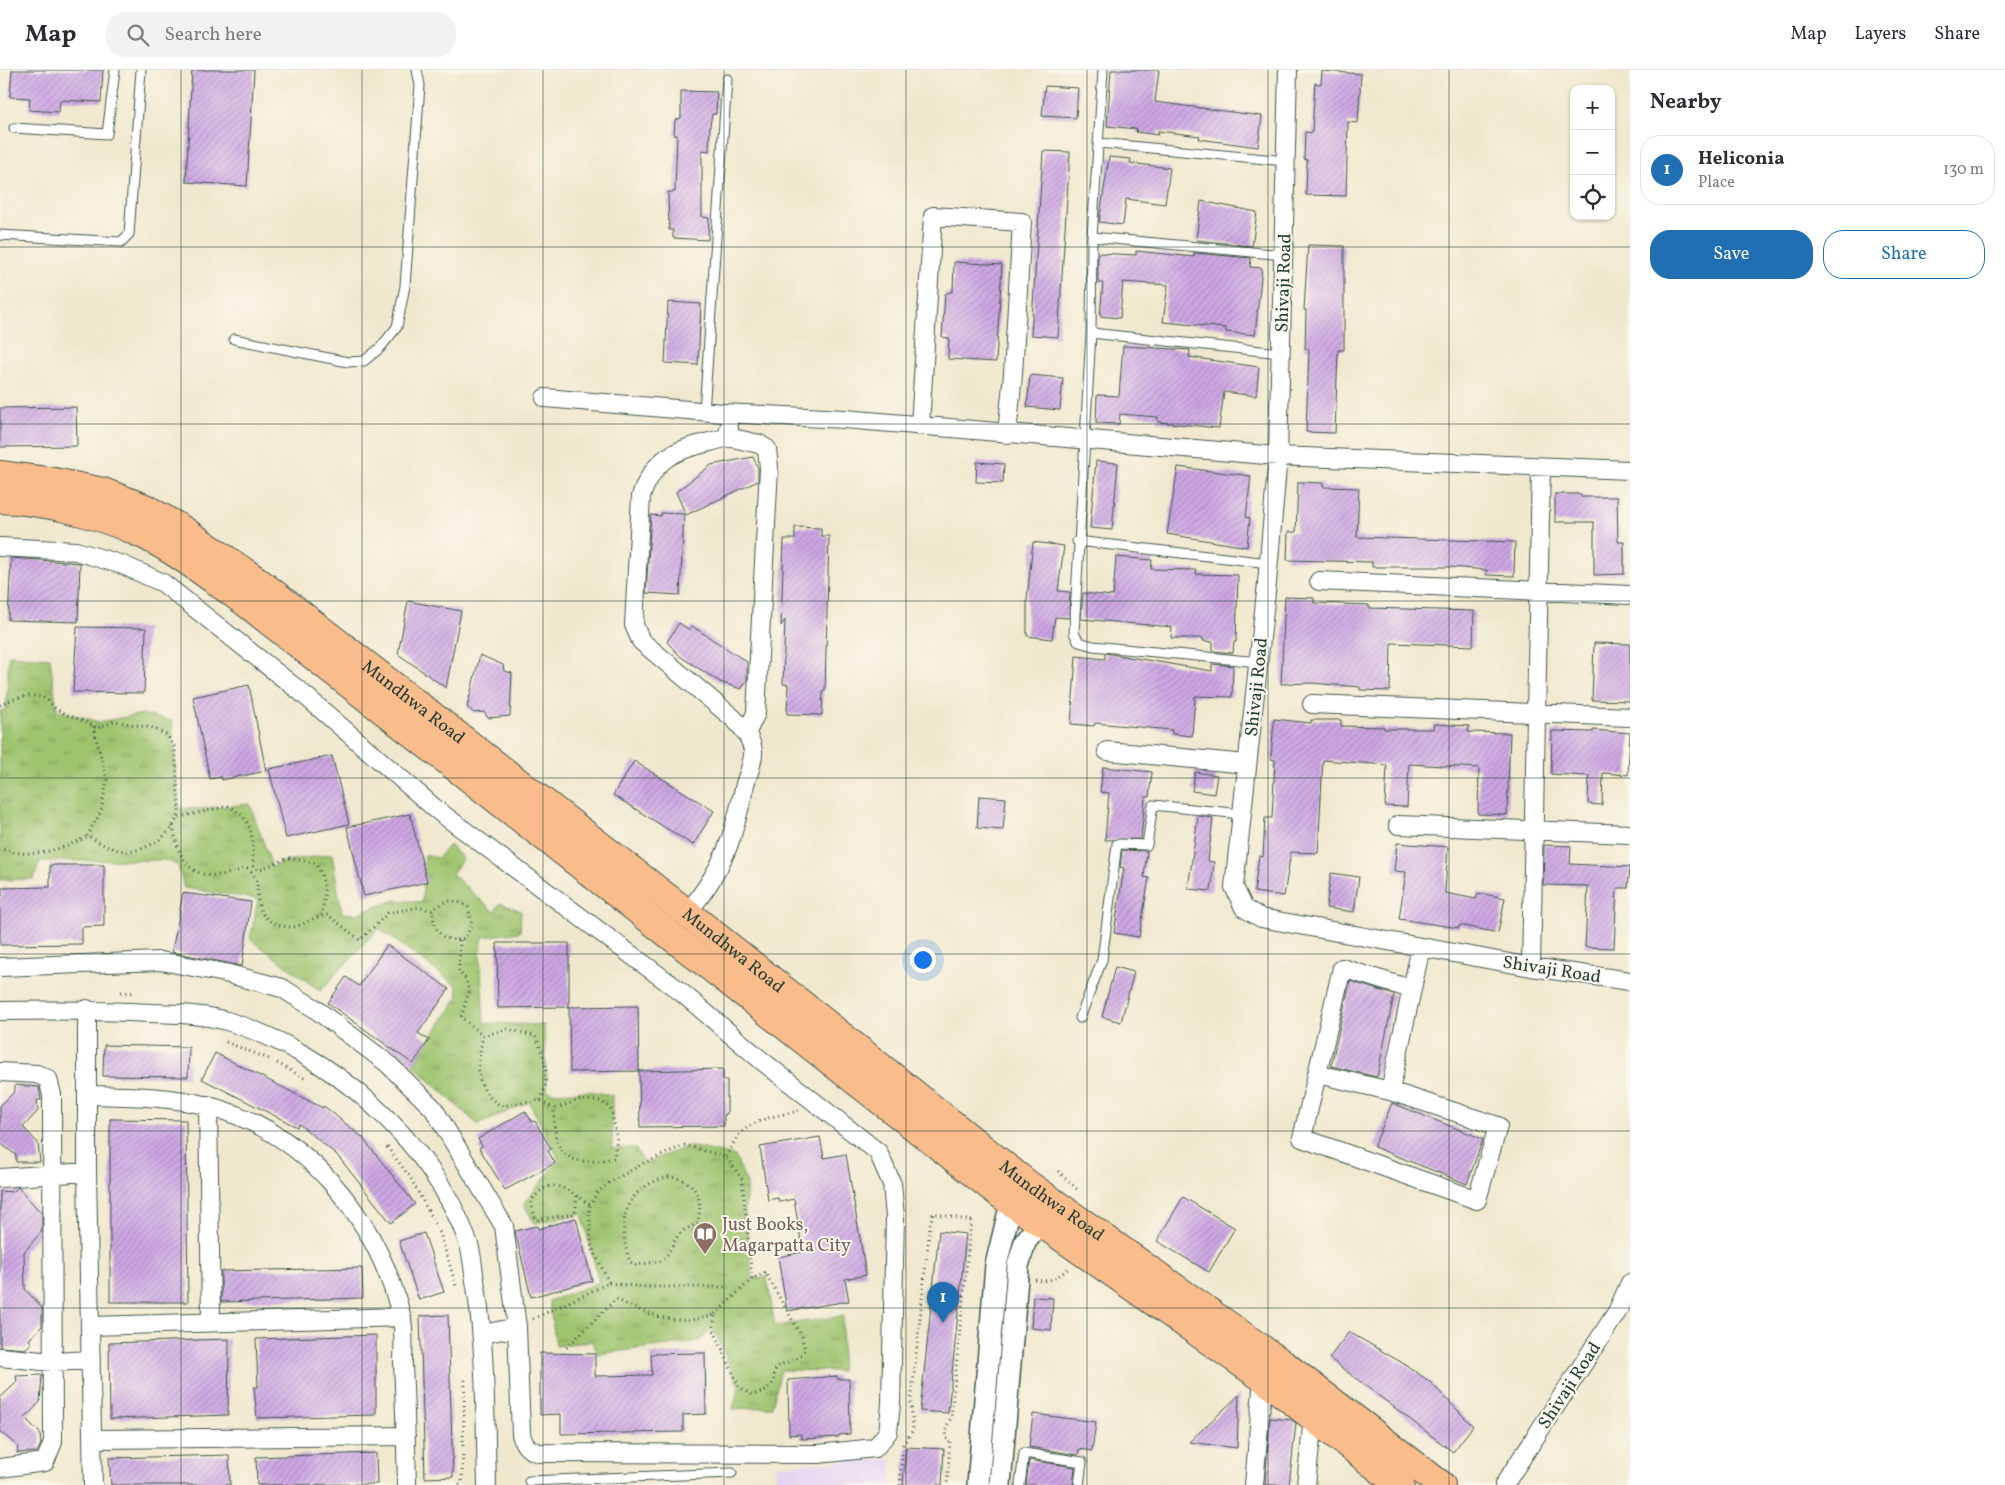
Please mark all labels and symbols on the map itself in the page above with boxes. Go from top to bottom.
street label: Shivaji Road [1270,233,1299,333]
street label: Shivaji Road [1240,636,1275,738]
street label: Mundhwa Road [356,655,470,751]
street label: Mundhwa Road [676,903,789,1000]
your location [910,947,936,973]
street label: Shivaji Road [1501,950,1603,991]
street label: Mundhwa Road [993,1155,1109,1248]
place label: Just Books, Magarpatta City [722,1213,851,1259]
library icon: Just Books, Magarpatta City [692,1221,718,1255]
pin: 1 [927,1282,959,1323]
street label: Shivaji Road [1533,1337,1608,1434]

